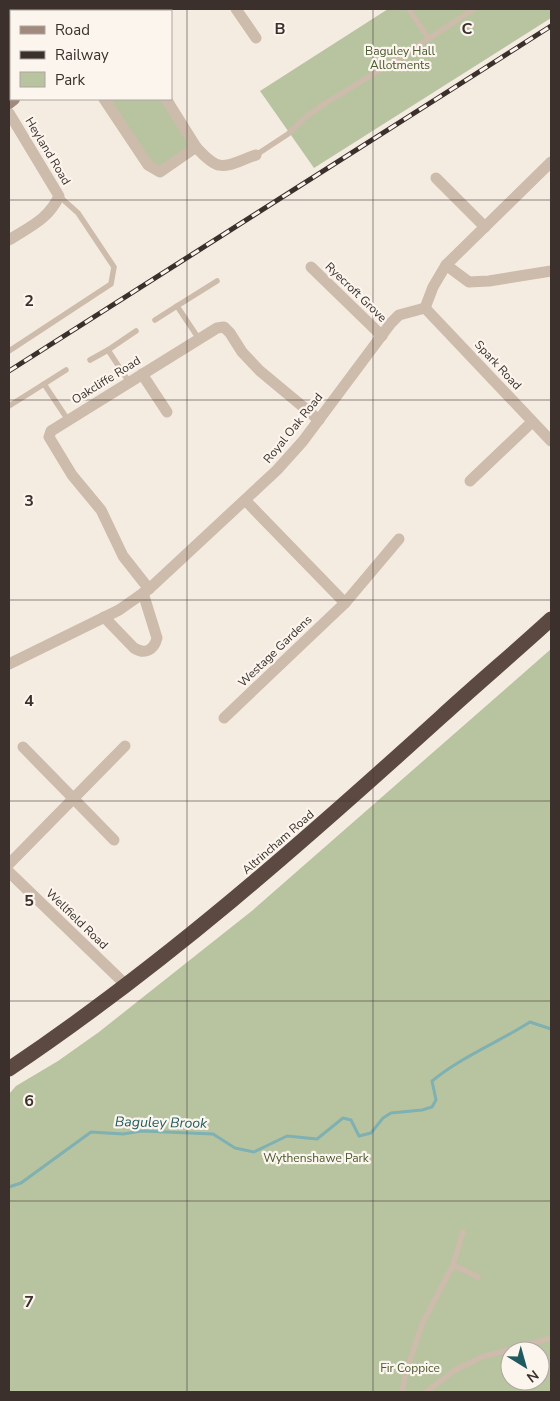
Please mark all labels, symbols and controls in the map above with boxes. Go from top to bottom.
legend [10,10,172,100]
text: B [274,18,286,40]
text: C [462,18,473,40]
text: Road [55,20,90,40]
park label: Baguley Hall Allotments [365,43,435,73]
text: Railway [55,45,109,65]
text: Park [55,70,85,90]
street label: Heyland Road [21,114,75,188]
street label: Ryecroft Grove [322,259,390,325]
text: 2 [24,290,34,312]
street label: Spark Road [471,337,525,393]
street label: Oakcliffe Road [69,352,143,408]
street label: Royal Oak Road [260,390,326,466]
text: 3 [24,490,34,512]
street label: Westage Gardens [235,611,316,690]
text: 4 [24,690,34,712]
street label: Altrincham Road [239,806,317,878]
street label: Wellfield Road [42,885,112,953]
text: 5 [24,890,34,912]
text: 6 [24,1090,34,1112]
water label: Baguley Brook [115,1112,208,1133]
park label: Wythenshawe Park [263,1150,370,1166]
text: 7 [24,1291,34,1313]
north arrow [500,1341,550,1391]
park label: Fir Coppice [380,1360,440,1376]
text: N [523,1365,542,1387]

